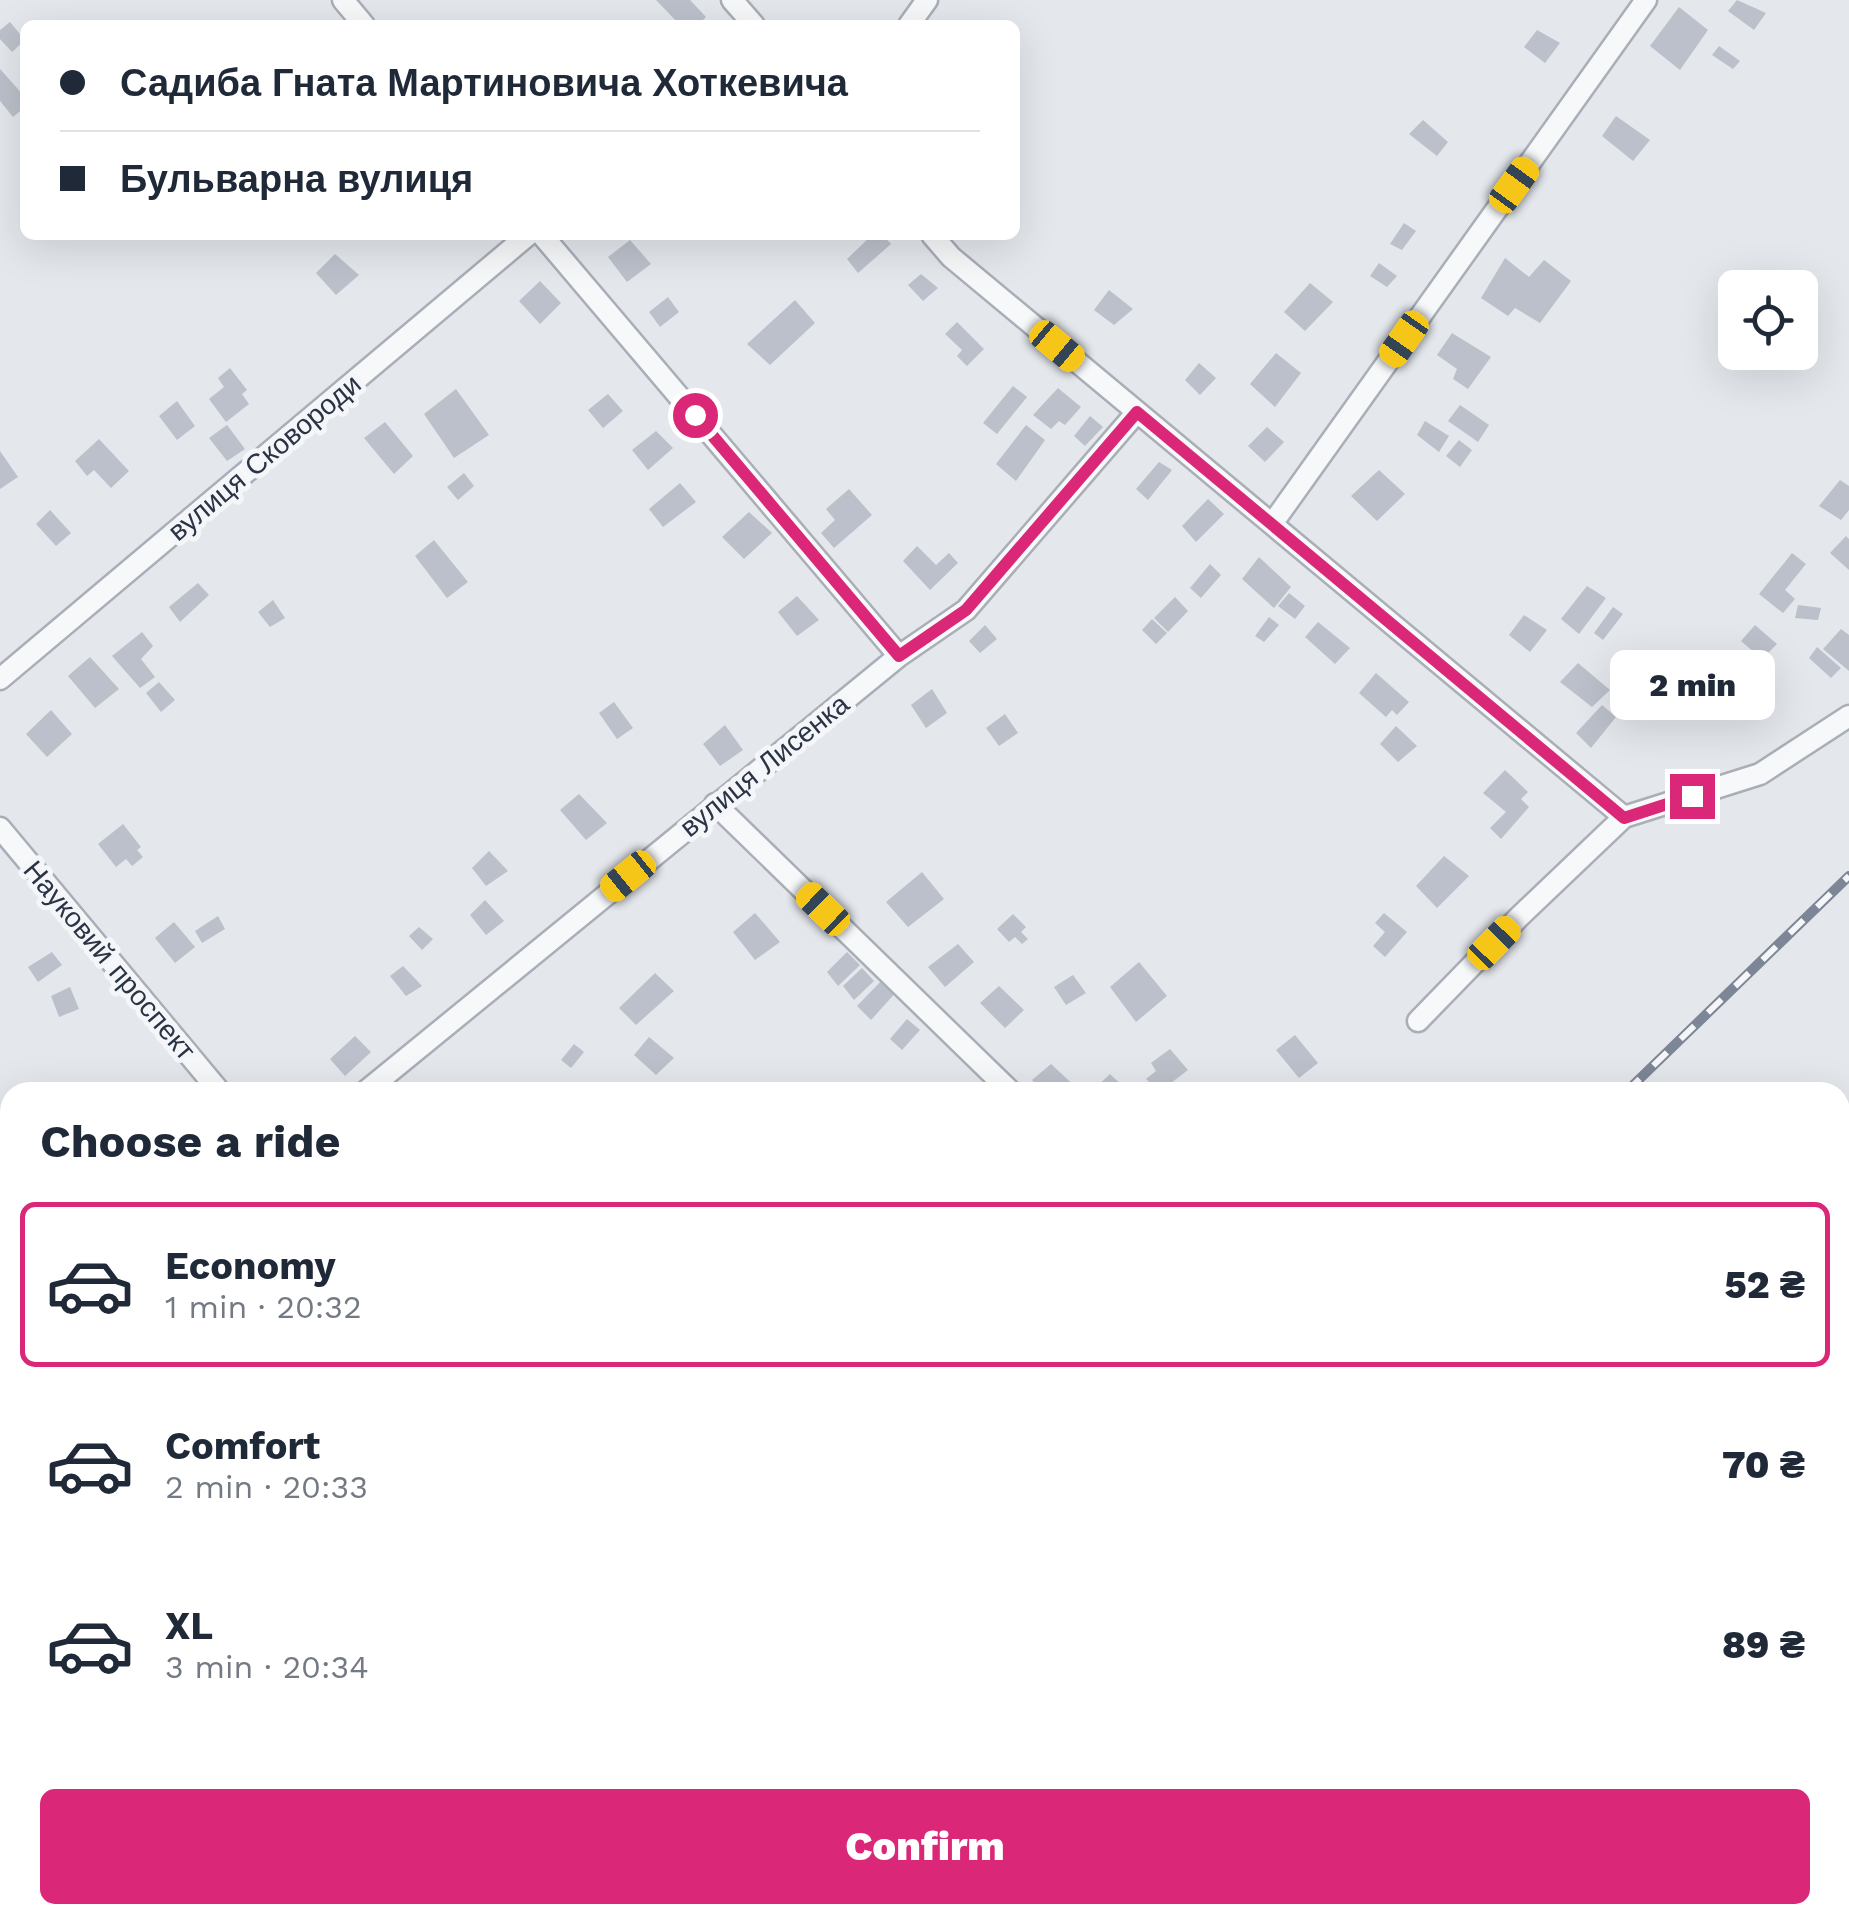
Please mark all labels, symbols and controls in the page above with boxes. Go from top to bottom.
text: Садиба Гната Мартиновича Хоткевича [120,61,848,105]
car [1484,152,1544,218]
text: Бульварна вулиця [120,157,473,201]
map controls [1718,270,1818,370]
button: locate [1718,270,1818,370]
car [1375,306,1433,372]
car [1024,315,1090,377]
street label: вулиця Сковороди [161,367,367,548]
route start [673,393,718,438]
callout: 2 min [1610,651,1774,721]
text: 2 min [1649,666,1736,704]
street label: вулиця Лисенка [673,687,856,844]
route end [1670,774,1715,819]
car [595,845,661,907]
street label: Науковий проспект [17,854,203,1067]
car [791,877,855,941]
car [1462,911,1526,975]
text: Choose a ride [40,1115,340,1168]
icon: car [45,1240,135,1330]
text: Economy [165,1244,336,1288]
text: 52 ₴ [1725,1263,1805,1307]
text: 1 min · 20:32 [165,1288,362,1326]
icon: car [45,1420,135,1510]
text: Comfort [165,1424,320,1468]
text: 70 ₴ [1722,1443,1805,1487]
text: 2 min · 20:33 [165,1468,368,1506]
icon: car [45,1600,135,1690]
text: XL [165,1604,213,1648]
text: 89 ₴ [1722,1623,1805,1667]
text: 3 min · 20:34 [165,1648,369,1686]
button: Confirm [40,1789,1810,1904]

